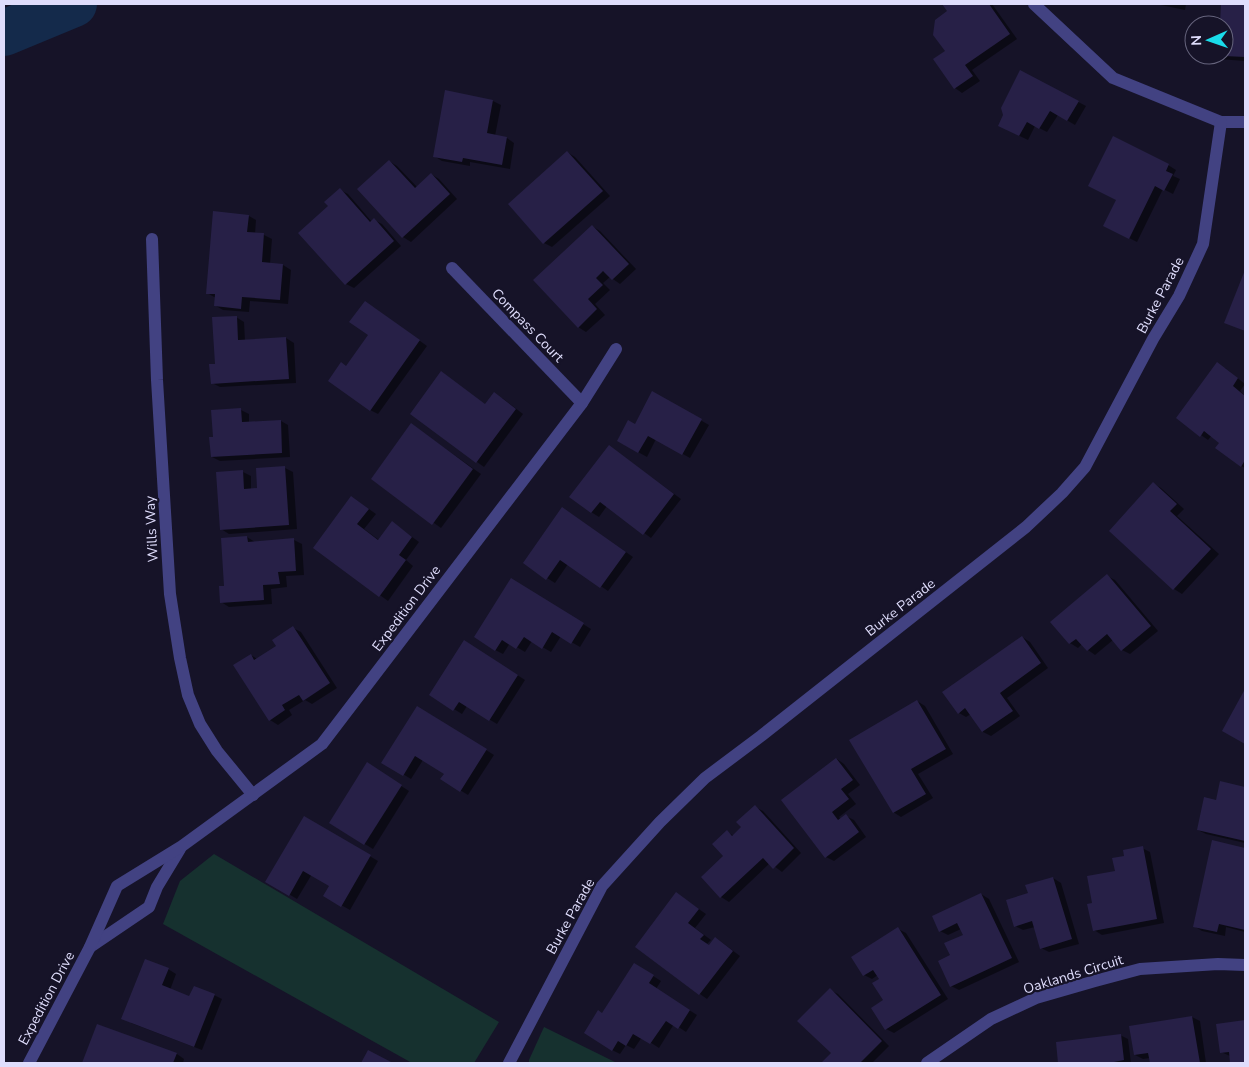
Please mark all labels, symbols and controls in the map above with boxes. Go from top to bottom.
north arrow [1184,15,1234,65]
text: N [1187,35,1206,46]
street label: Burke Parade [1132,254,1189,337]
street label: Compass Court [487,284,568,367]
street label: Wills Way [140,495,163,563]
street label: Expedition Drive [368,561,445,655]
street label: Burke Parade [861,574,939,641]
street label: Burke Parade [542,875,599,958]
street label: Expedition Drive [14,948,79,1048]
street label: Oaklands Circuit [1021,950,1125,999]

